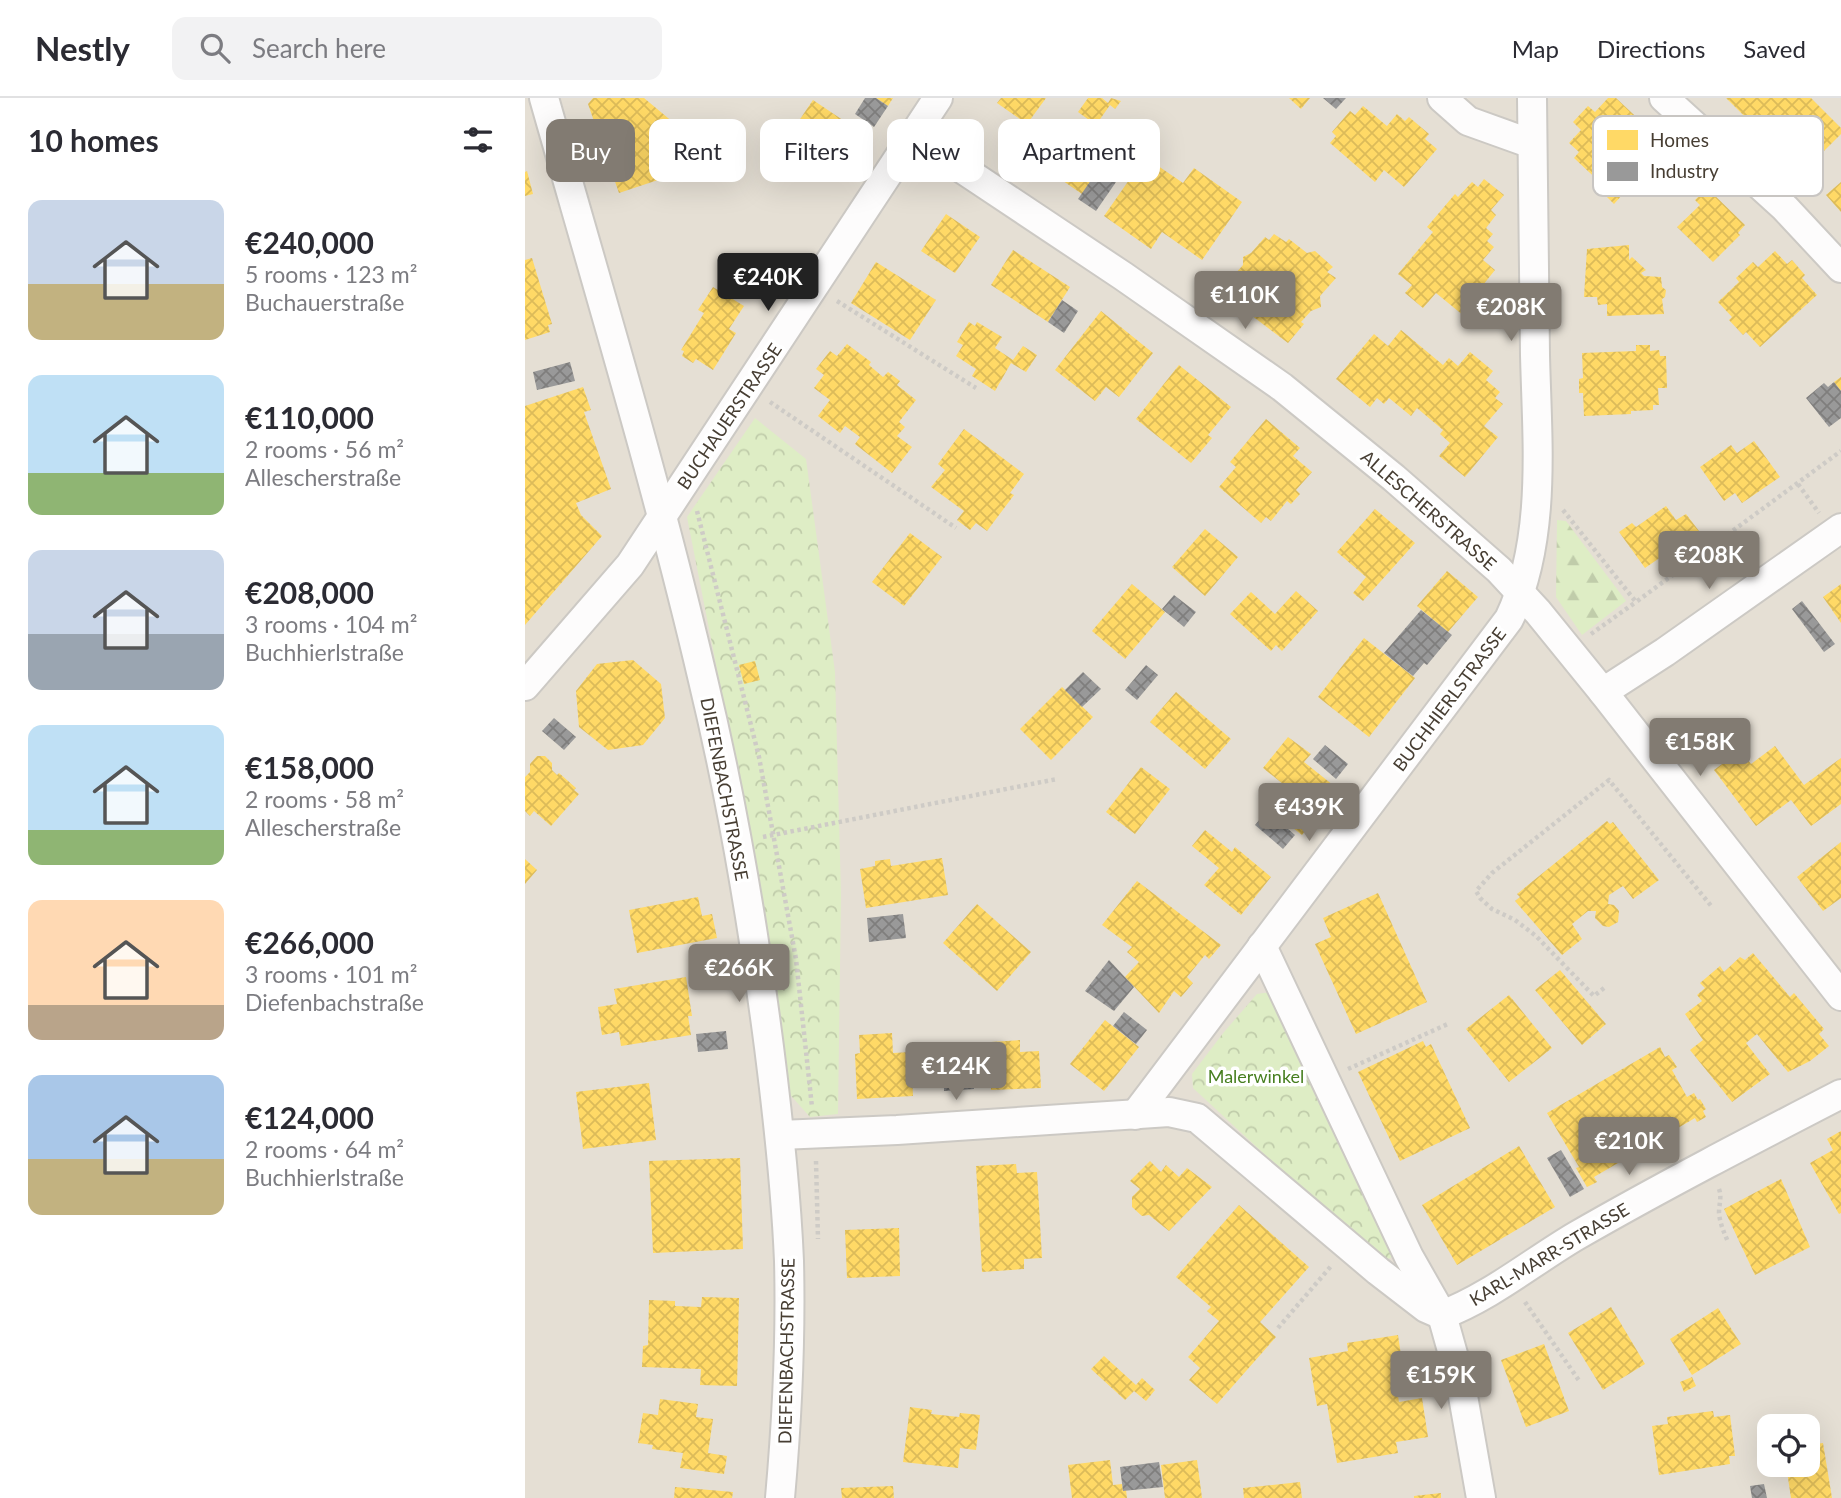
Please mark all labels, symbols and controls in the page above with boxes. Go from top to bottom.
search box [172,17,662,80]
text: Nestly [35,28,130,68]
icon: search [196,29,234,67]
text: Search here [252,32,386,64]
text: Map [1512,34,1559,63]
text: Directions [1597,34,1705,63]
text: Saved [1743,34,1806,63]
legend [1593,116,1823,196]
chip: Buy [546,119,635,182]
chip: Rent [649,119,746,182]
chip: Filters [760,119,873,182]
chip: New [887,119,984,182]
chip: Apartment [998,119,1160,182]
icon: filters [459,121,497,159]
text: 10 homes [28,122,159,158]
text: Homes [1650,128,1709,151]
text: Industry [1650,159,1719,182]
text: €240,000 [245,224,374,260]
icon: home [84,228,168,312]
pin: €240K [719,254,817,313]
text: 5 rooms · 123 m² [245,260,417,288]
text: €240K [733,262,803,290]
pin: €110K [1196,272,1294,331]
text: €110K [1210,280,1280,308]
pin: €208K [1462,284,1560,343]
text: Buchauerstraße [245,288,404,316]
text: €208K [1476,292,1546,320]
street label: BUCHAUERSTRASSE [672,339,786,493]
text: €110,000 [245,399,374,435]
icon: home [84,403,168,487]
text: 2 rooms · 56 m² [245,435,404,463]
street label: ALLESCHERSTRASSE [1357,445,1501,575]
text: Allescherstraße [245,463,401,491]
pin: €208K [1660,532,1758,591]
text: €208K [1674,540,1744,568]
text: €208,000 [245,574,374,610]
icon: home [84,578,168,662]
text: 3 rooms · 104 m² [245,610,417,638]
street label: BUCHHIERLSTRASSE [1388,623,1510,775]
text: Buchhierlstraße [245,638,404,666]
street label: DIEFENBACHSTRASSE [696,695,754,883]
pin: €158K [1651,718,1749,778]
text: €158K [1665,727,1735,755]
text: €158,000 [245,749,374,785]
icon: home [84,753,168,837]
pin: €439K [1260,784,1358,843]
text: 2 rooms · 58 m² [245,785,404,813]
text: €439K [1274,792,1344,820]
text: Allescherstraße [245,813,401,841]
text: €266,000 [245,924,374,960]
icon: home [84,928,168,1012]
pin: €266K [690,944,788,1004]
text: €266K [704,953,774,981]
text: 3 rooms · 101 m² [245,960,417,988]
text: Diefenbachstraße [245,988,424,1016]
pin: €124K [907,1042,1005,1102]
text: €124K [921,1051,991,1079]
park label: Malerwinkel [1208,1065,1304,1087]
text: €124,000 [245,1099,374,1135]
icon: home [84,1103,168,1187]
pin: €210K [1580,1118,1678,1177]
text: €210K [1594,1126,1664,1154]
text: 2 rooms · 64 m² [245,1135,404,1163]
text: Buchhierlstraße [245,1163,404,1191]
street label: KARL-MARR-STRASSE [1465,1198,1633,1310]
street label: DIEFENBACHSTRASSE [773,1258,799,1444]
pin: €159K [1392,1352,1490,1411]
text: €159K [1406,1360,1476,1388]
map controls [1757,1414,1820,1477]
button: locate [1757,1414,1820,1477]

